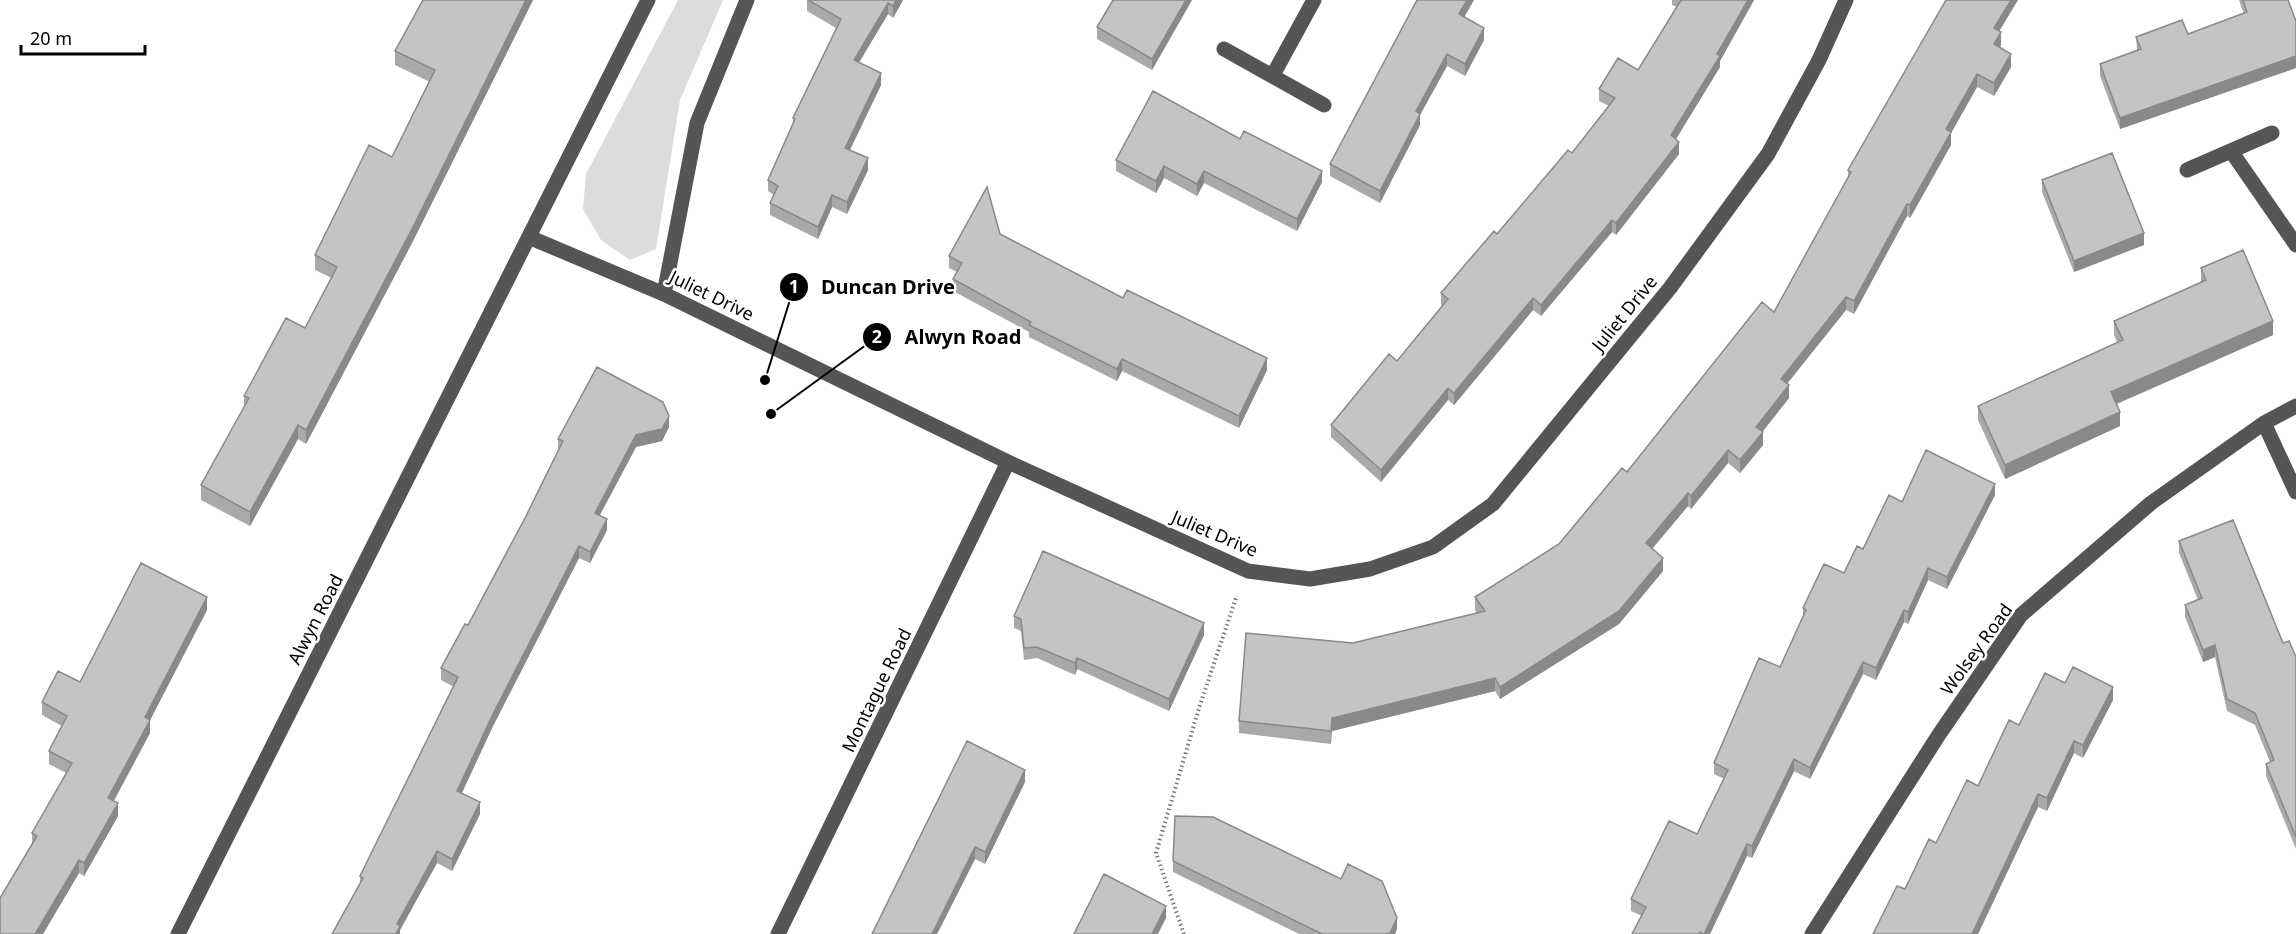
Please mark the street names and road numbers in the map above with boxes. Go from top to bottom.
street label: Juliet Drive [664,263,758,326]
street label: Juliet Drive [1585,270,1662,358]
street label: Juliet Drive [1167,503,1262,562]
street label: Alwyn Road [282,570,348,668]
street label: Wolsey Road [1935,598,2017,700]
street label: Montague Road [836,624,916,756]

